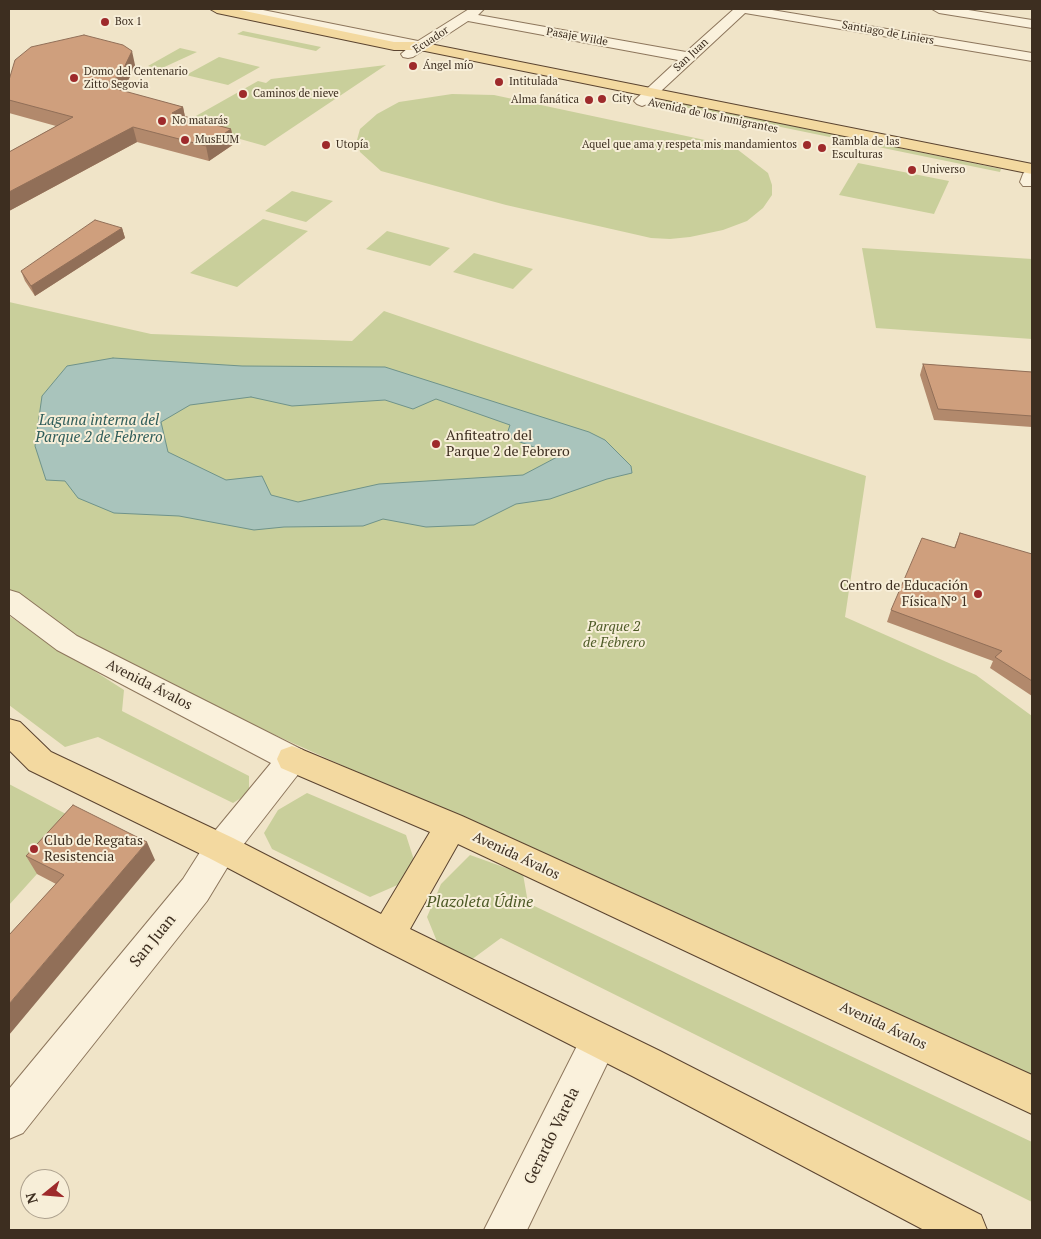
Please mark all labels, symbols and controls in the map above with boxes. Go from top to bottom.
place label: Box 1 [115,15,142,29]
marker: Box 1 [99,16,111,28]
street label: Santiago de Liniers [841,18,935,48]
street label: Ecuador [411,24,451,56]
street label: Pasaje Wilde [545,25,609,49]
street label: San Juan [671,36,711,74]
place label: Ángel mío [423,59,473,73]
marker: Ángel mío [407,60,419,72]
place label: Domo del Centenario Zitto Segovia [84,65,188,91]
marker: Domo del Centenario Zitto Segovia [68,72,80,84]
place label: Intitulada [509,75,558,89]
marker: Intitulada [493,76,505,88]
place label: Caminos de nieve [253,87,339,101]
marker: Caminos de nieve [237,88,249,100]
place label: City [612,92,632,106]
place label: Alma fanática [511,93,579,107]
marker: City [596,93,608,105]
marker: Alma fanática [583,94,595,106]
street label: Avenida de los Inmigrantes [647,96,779,136]
place label: No matarás [172,114,228,128]
marker: No matarás [156,115,168,127]
place label: MusEUM [195,133,239,147]
marker: MusEUM [179,134,191,146]
place label: Rambla de las Esculturas [832,135,900,161]
place label: Utopía [336,138,369,152]
place label: Aquel que ama y respeta mis mandamientos [582,138,797,152]
marker: Utopía [320,139,332,151]
marker: Aquel que ama y respeta mis mandamientos [801,139,813,151]
marker: Rambla de las Esculturas [816,142,828,154]
place label: Universo [922,163,965,177]
marker: Universo [906,164,918,176]
water label: Laguna interna del Parque 2 de Febrero [35,412,163,447]
place label: Anfiteatro del Parque 2 de Febrero [446,428,570,461]
marker: Anfiteatro del Parque 2 de Febrero [430,438,442,450]
place label: Centro de Educación Física Nº 1 [840,578,968,610]
marker: Centro de Educación Física Nº 1 [972,588,984,600]
park label: Parque 2 de Febrero [583,619,645,652]
street label: Avenida Ávalos [103,656,195,714]
street label: Avenida Ávalos [470,829,562,883]
place label: Club de Regatas Resistencia [44,833,143,866]
marker: Club de Regatas Resistencia [28,843,40,855]
park label: Plazoleta Údine [427,892,533,912]
street label: San Juan [126,911,180,971]
street label: Avenida Ávalos [837,999,929,1053]
street label: Gerardo Varela [520,1084,584,1188]
north arrow [20,1169,70,1219]
text: N [20,1190,42,1206]

